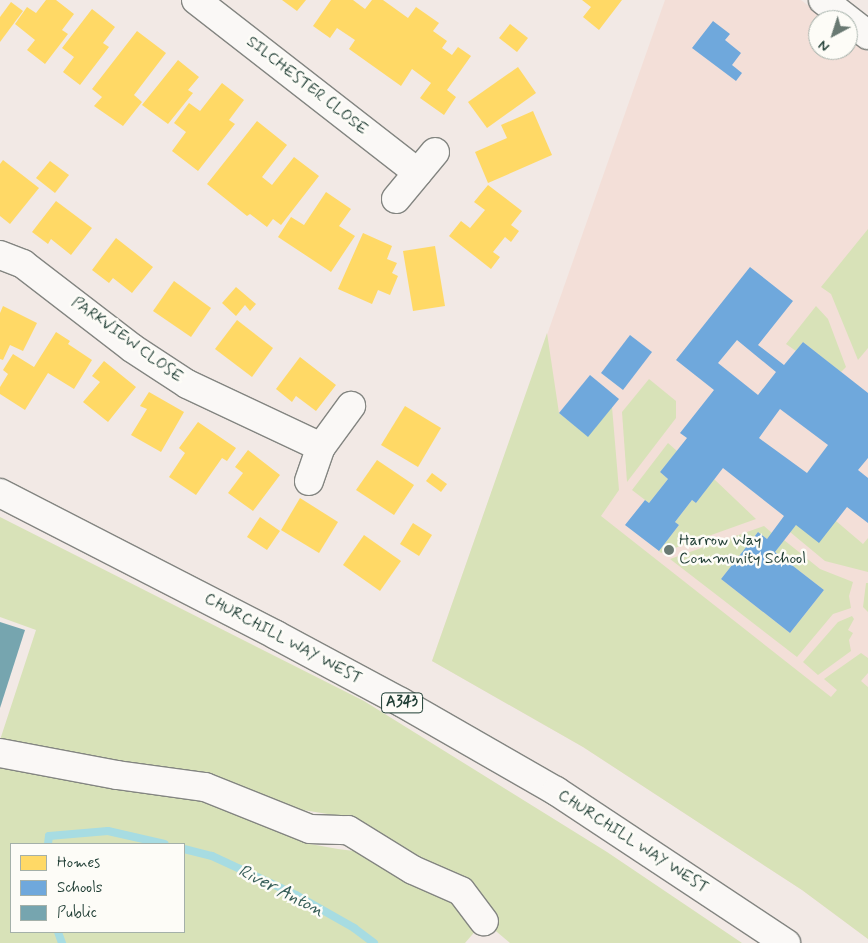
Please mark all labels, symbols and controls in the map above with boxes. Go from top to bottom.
north arrow [808,10,858,60]
street label: SILCHESTER CLOSE [242,32,372,140]
text: N [815,36,833,56]
street label: PARKVIEW CLOSE [67,293,187,387]
place label: Harrow Way Community School [679,531,806,569]
marker: Harrow Way Community School [663,544,675,556]
street label: CHURCHILL WAY WEST [201,589,365,689]
road number: A343 [381,690,423,716]
street label: CHURCHILL WAY WEST [554,786,712,898]
legend [10,843,185,933]
text: Homes [57,853,100,873]
water label: River Anton [235,860,327,922]
text: Schools [57,878,103,898]
text: Public [57,903,97,923]

